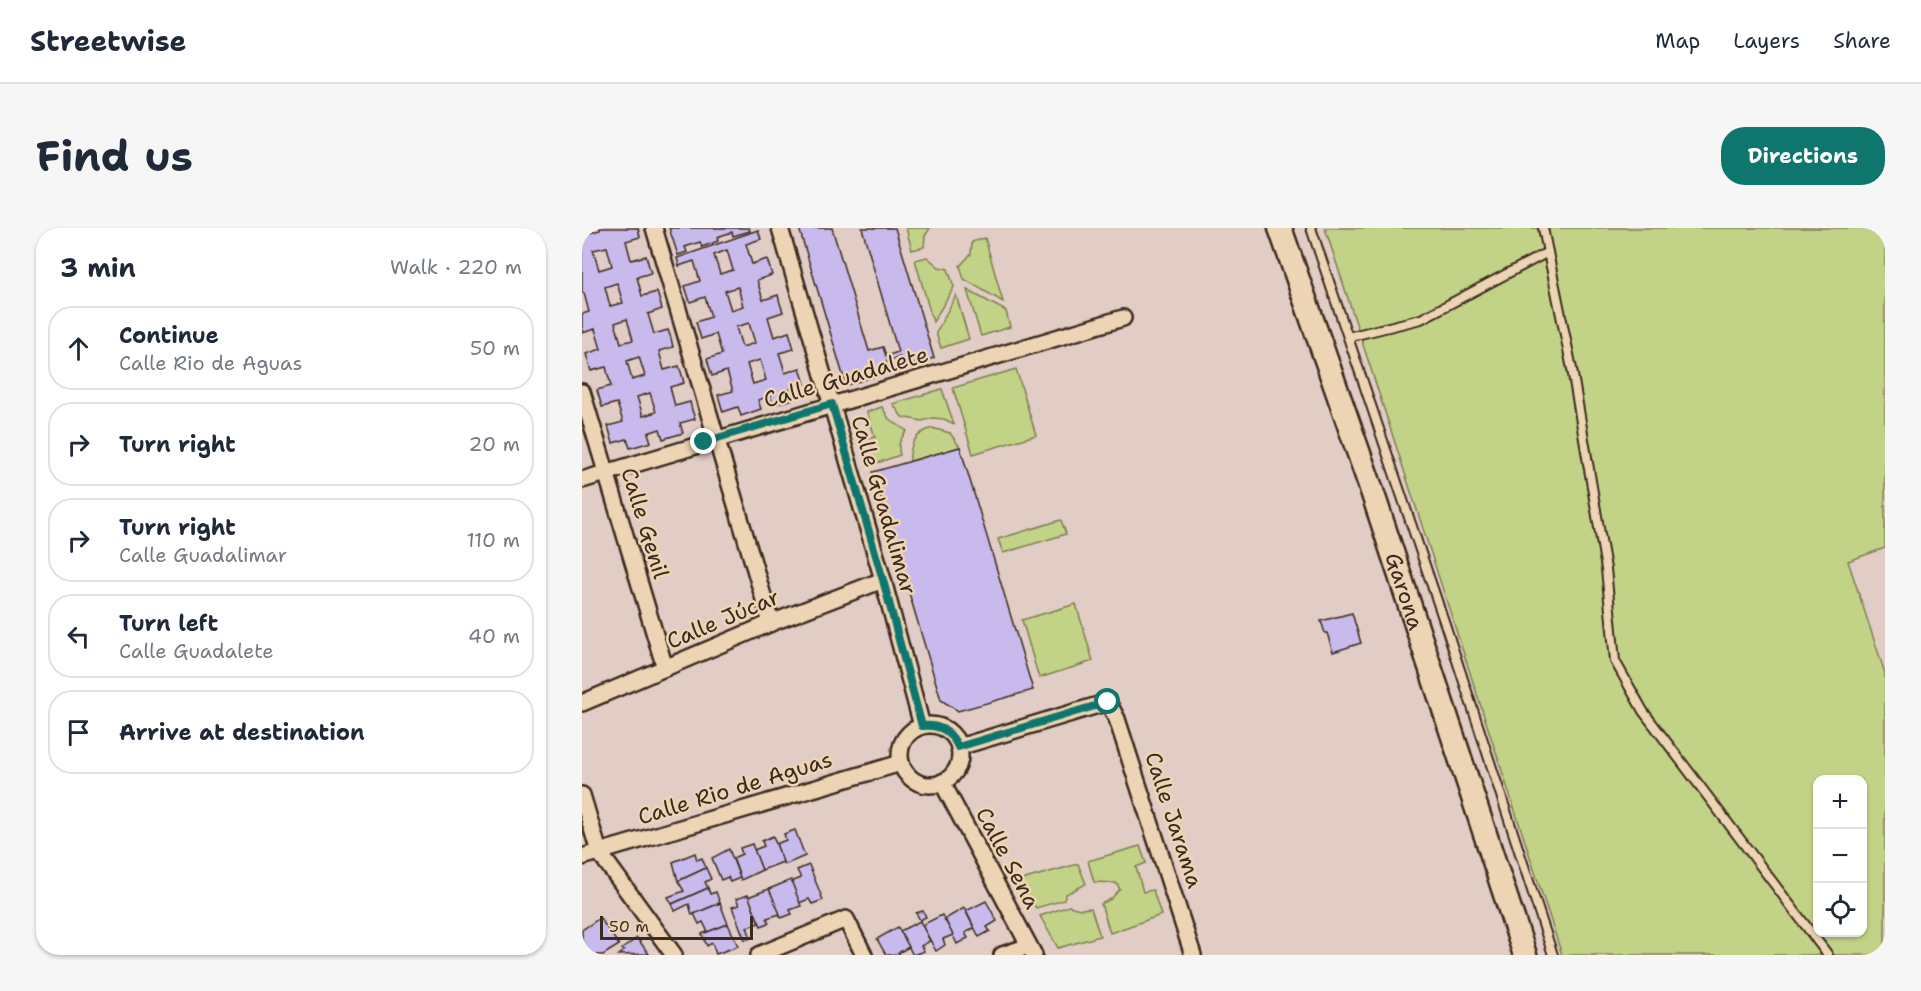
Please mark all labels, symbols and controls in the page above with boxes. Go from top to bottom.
text: Streetwise [30,22,186,60]
text: Map [1655,27,1700,55]
text: Layers [1733,27,1800,55]
text: Share [1833,27,1891,55]
button: Directions [1721,127,1885,185]
text: Find us [36,128,193,184]
text: 3 min [60,250,136,285]
text: Walk · 220 m [390,254,522,280]
text: Continue [119,321,219,350]
icon: ahead [62,332,95,365]
text: 50 m [470,335,520,361]
street label: Calle Guadalete [760,340,932,414]
text: Calle Rio de Aguas [119,350,302,376]
street label: Calle Guadalimar [845,412,923,598]
icon: right [62,428,95,461]
route end [690,428,716,454]
text: Turn right [119,430,236,459]
text: 20 m [469,431,520,457]
street label: Calle Genil [614,464,676,582]
text: Turn right [119,513,236,542]
icon: right [62,524,95,557]
text: 110 m [466,527,520,553]
text: Calle Guadalimar [119,542,287,568]
street label: Garona [1379,549,1431,634]
street label: Calle Júcar [662,582,784,656]
text: Turn left [119,609,218,638]
icon: left [62,620,95,653]
text: 40 m [468,623,520,649]
text: Calle Guadalete [119,638,274,664]
route start [1094,688,1120,714]
icon: arrive [62,716,95,749]
text: Arrive at destination [119,718,365,747]
street label: Calle Rio de Aguas [634,745,836,831]
street label: Calle Jarama [1138,748,1210,892]
map controls [1813,775,1867,937]
button: + [1813,775,1867,829]
street label: Calle Sena [969,802,1047,914]
button: − [1813,829,1867,883]
button: locate [1813,883,1867,937]
scale bar [600,913,753,940]
text: 50 m [609,916,649,937]

